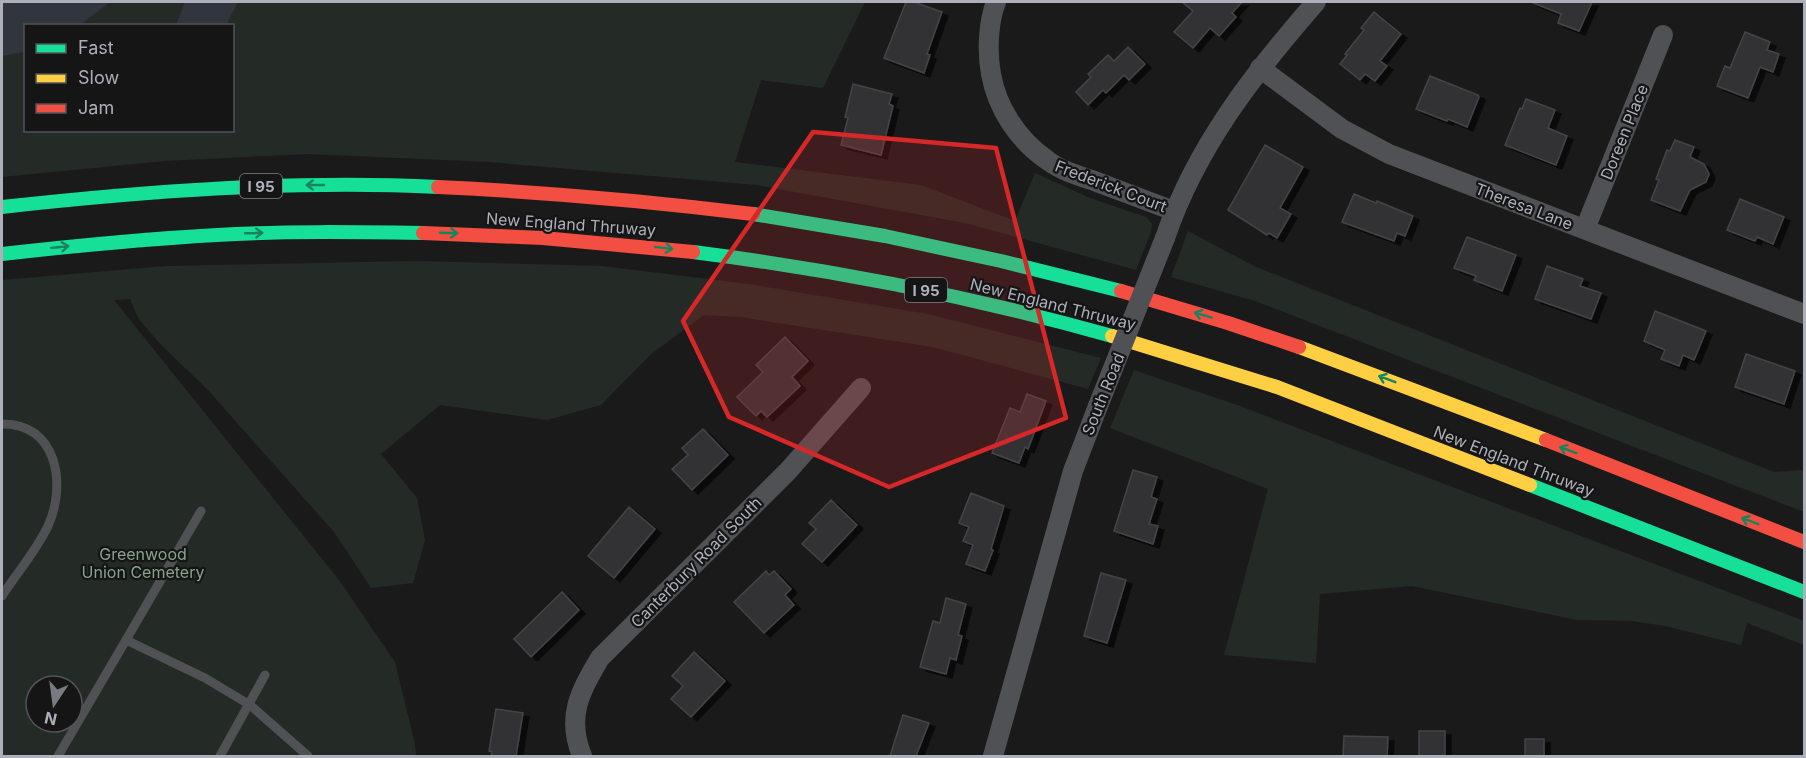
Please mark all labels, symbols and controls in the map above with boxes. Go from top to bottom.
legend [24,24,234,132]
text: Fast [78,37,114,58]
text: Slow [78,67,119,88]
street label: Doreen Place [1596,81,1652,183]
text: Jam [78,97,114,118]
street label: Frederick Court [1052,156,1170,216]
road number: I 95 [240,174,282,198]
street label: Theresa Lane [1472,178,1576,234]
one-way arrow [305,179,325,191]
street label: New England Thruway [485,208,657,240]
one-way arrow [244,227,264,239]
one-way arrow [438,227,458,238]
one-way arrow [49,241,69,252]
one-way arrow [654,243,674,254]
street label: New England Thruway [968,274,1138,334]
road number: I 95 [905,278,947,302]
one-way arrow [1193,309,1212,320]
street label: South Road [1077,350,1129,438]
one-way arrow [1378,373,1396,384]
street label: New England Thruway [1431,421,1597,501]
one-way arrow [1560,443,1578,454]
street label: Canterbury Road South [626,492,766,632]
one-way arrow [1741,514,1760,525]
park label: Greenwood Union Cemetery [82,544,204,582]
north arrow [24,674,84,734]
text: N [42,707,59,730]

